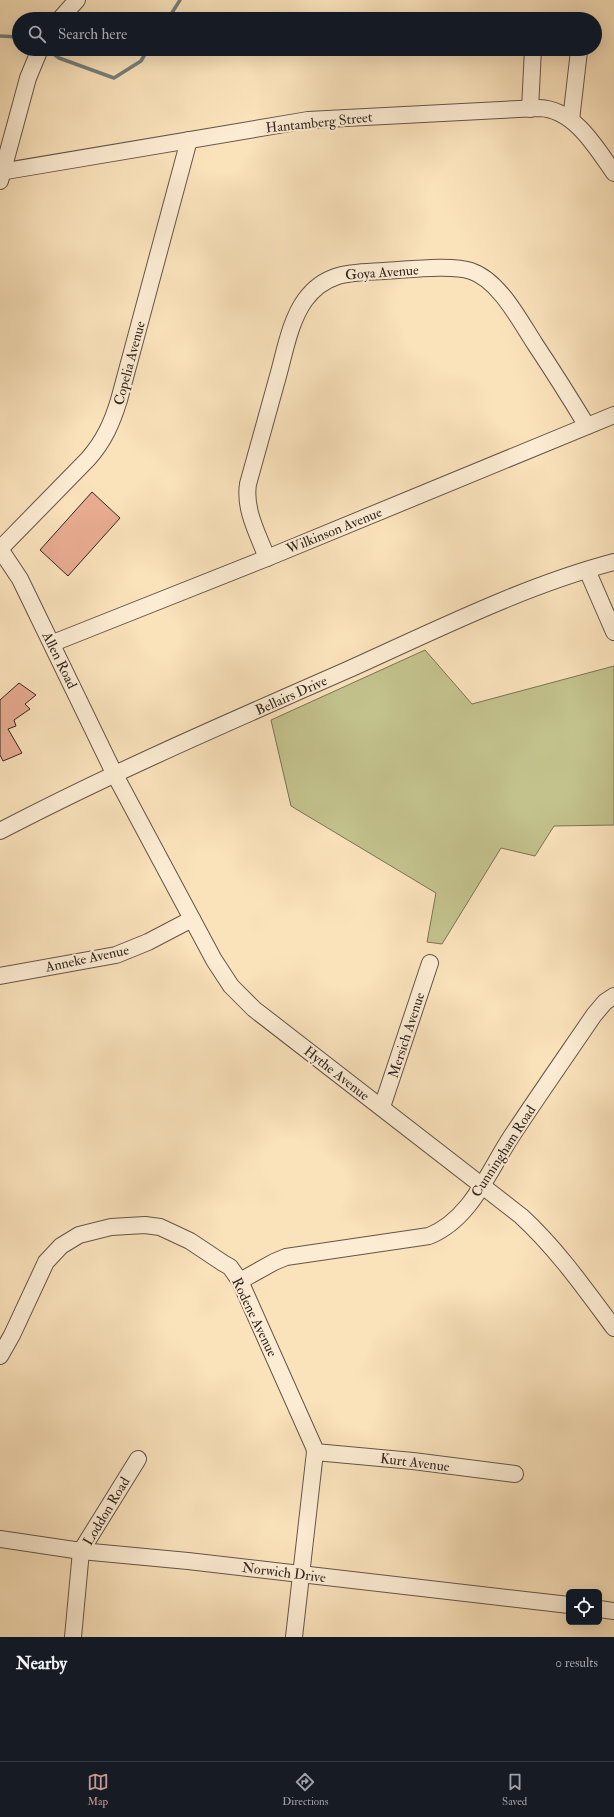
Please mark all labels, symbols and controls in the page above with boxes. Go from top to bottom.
search box [12,12,602,56]
icon: search [26,23,48,45]
text: Search here [58,25,127,44]
street label: Hantamberg Street [265,108,374,137]
street label: Goya Avenue [345,261,420,285]
street label: Copelia Avenue [110,319,150,407]
street label: Wilkinson Avenue [283,504,385,558]
street label: Allen Road [38,628,81,692]
street label: Bellairs Drive [253,672,330,719]
street label: Anneke Avenue [43,941,131,976]
street label: Mersich Avenue [385,990,428,1080]
street label: Hythe Avenue [300,1042,373,1105]
street label: Cunningham Road [467,1102,539,1200]
street label: Rodene Avenue [228,1275,281,1360]
street label: Kurt Avenue [379,1450,451,1475]
street label: Loddon Road [79,1474,134,1549]
street label: Norwich Drive [241,1559,327,1586]
map controls [566,1589,602,1625]
button: locate [566,1589,602,1625]
text: Nearby [16,1653,67,1674]
text: 0 results [555,1655,598,1671]
tab: Map [87,1771,109,1808]
tab: Directions [282,1771,329,1808]
tab: Saved [502,1771,527,1808]

